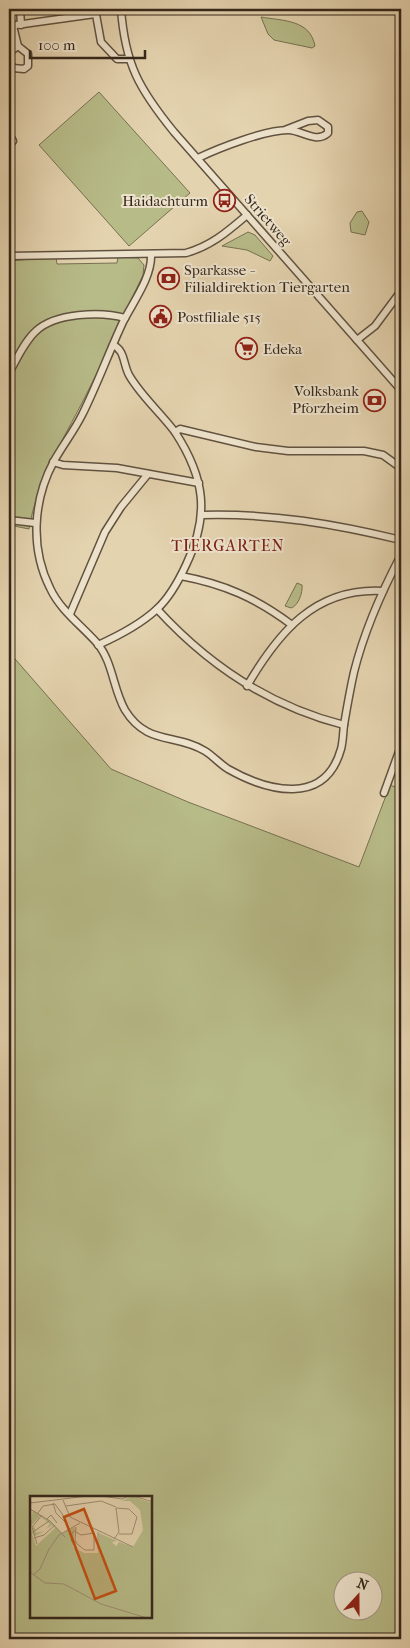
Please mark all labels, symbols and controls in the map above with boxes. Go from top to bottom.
scale bar [30,28,145,60]
text: 100 m [38,36,76,54]
bus stop icon: Haidachturm [212,189,236,213]
street label: Strietweg [241,190,296,250]
place label: Haidachturm [122,192,209,210]
place label: Sparkasse - Filialdirektion Tiergarten [184,261,350,296]
bank icon: Sparkasse - Filialdirektion Tiergarten [156,267,180,291]
public building icon: Postfiliale 515 [149,305,173,329]
place label: Postfiliale 515 [177,308,261,326]
supermarket icon: Edeka [235,337,259,361]
place label: Edeka [263,340,303,358]
place label: Volksbank Pforzheim [292,382,360,417]
bank icon: Volksbank Pforzheim [363,388,387,412]
district label: TIERGARTEN [171,536,285,555]
inset map [30,1496,152,1618]
north arrow [332,1570,382,1620]
text: N [354,1574,371,1594]

